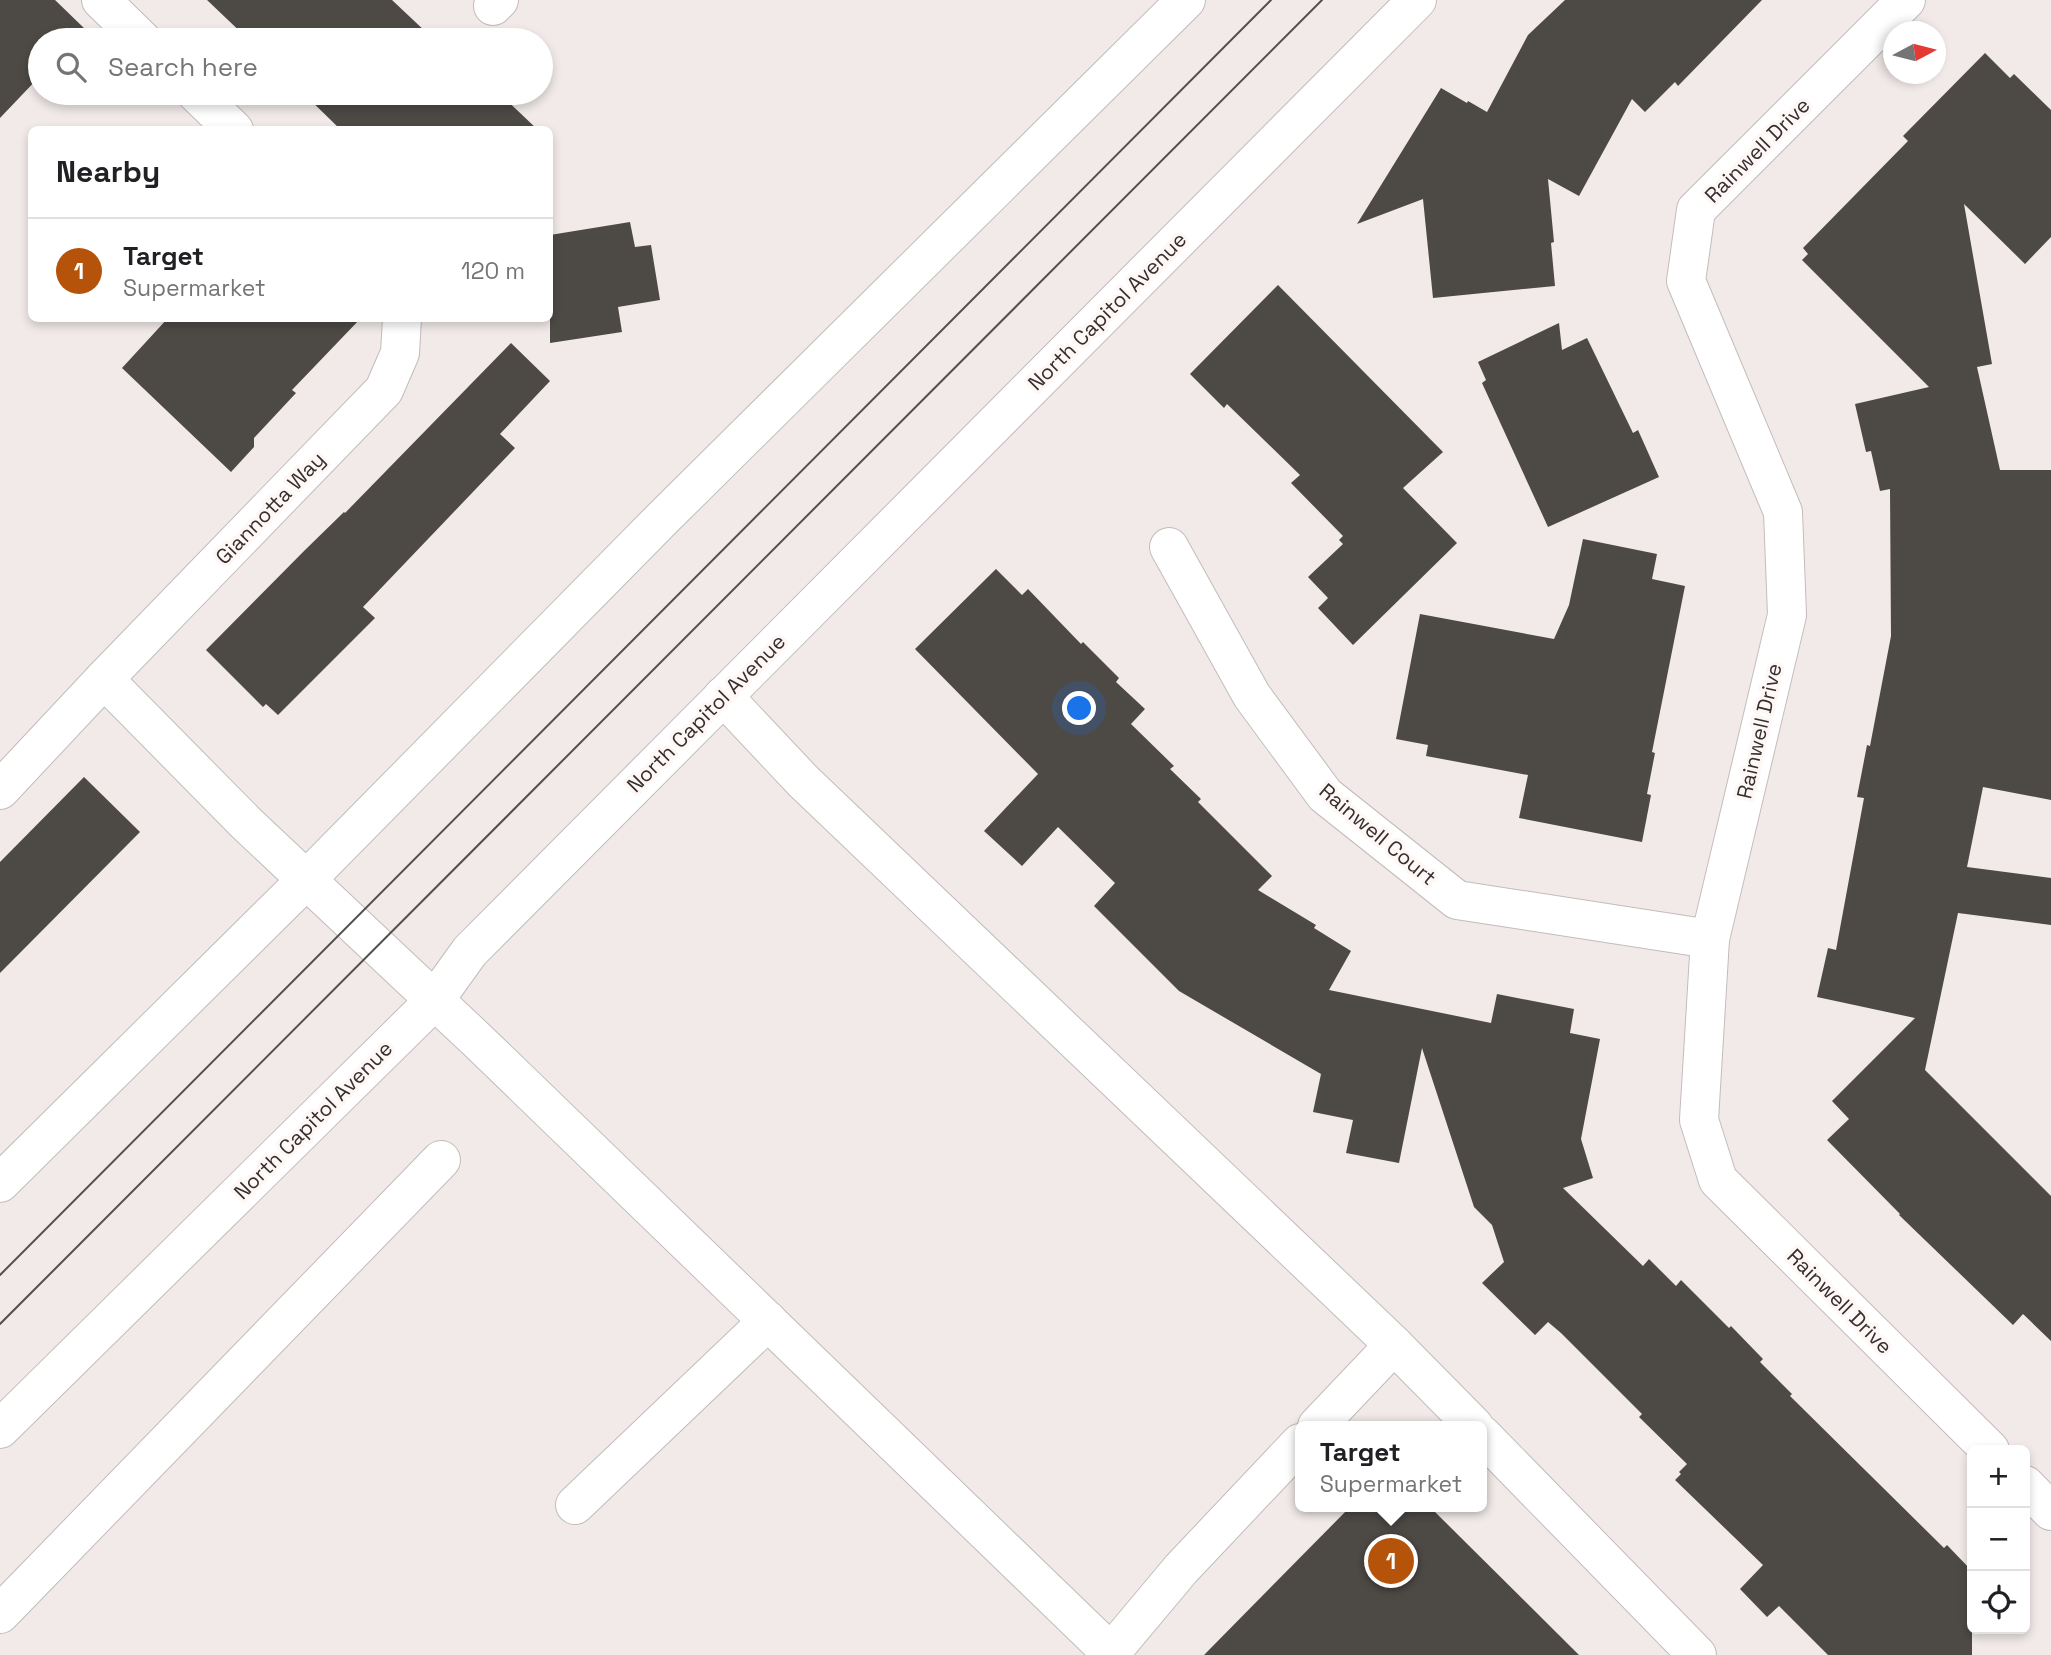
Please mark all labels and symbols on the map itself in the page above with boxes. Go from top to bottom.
north arrow [1883,21,1946,84]
street label: Rainwell Drive [1699,92,1815,208]
street label: North Capitol Avenue [1022,226,1192,396]
street label: Giannotta Way [209,446,331,570]
street label: North Capitol Avenue [621,628,791,798]
street label: Rainwell Drive [1730,661,1788,801]
your location [1062,691,1096,725]
street label: Rainwell Court [1314,777,1442,891]
street label: North Capitol Avenue [228,1035,398,1205]
street label: Rainwell Drive [1782,1243,1898,1359]
pin: 1 [1368,1535,1414,1587]

